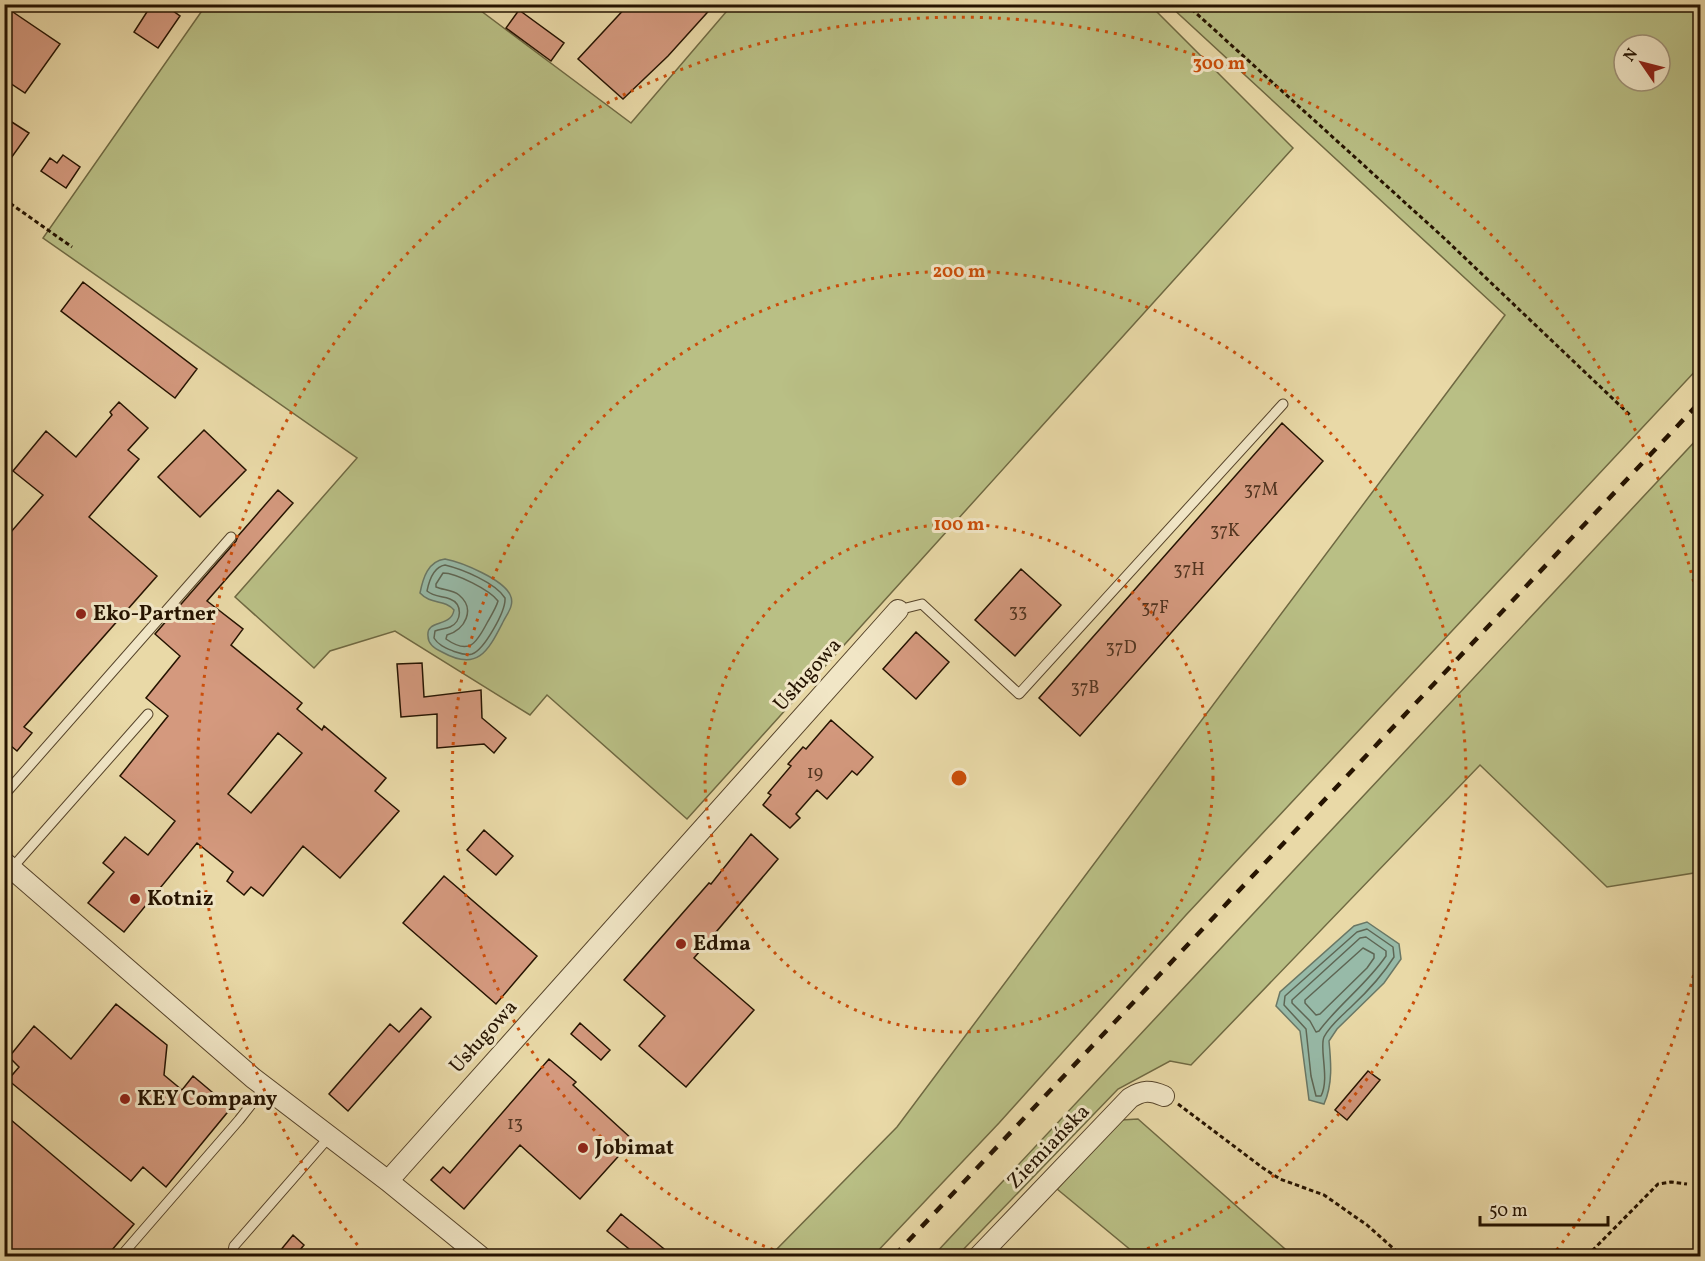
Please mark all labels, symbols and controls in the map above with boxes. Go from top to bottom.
north arrow [1612,33,1672,93]
text: N [1619,44,1644,67]
text: 300 m [1193,52,1245,77]
text: 200 m [933,260,985,285]
house number: 37M [1244,478,1279,503]
text: 100 m [934,513,984,538]
house number: 37K [1210,519,1240,544]
house number: 37H [1173,558,1205,583]
house number: 37F [1141,596,1169,621]
place label: Eko-Partner [93,600,216,629]
house number: 33 [1009,600,1027,625]
marker: Eko-Partner [74,607,88,621]
street label: Usługowa [767,632,849,718]
house number: 37D [1105,636,1137,661]
house number: 37B [1070,676,1100,701]
house number: 19 [807,761,823,786]
centre of rings [949,768,969,788]
place label: Kotniz [147,885,214,914]
marker: Kotniz [128,892,142,906]
place label: Edma [693,930,751,959]
marker: Edma [674,937,688,951]
street label: Usługowa [443,994,525,1080]
place label: KEY Company [137,1085,278,1114]
marker: KEY Company [118,1092,132,1106]
street label: Ziemiańska [1001,1098,1097,1196]
house number: 13 [507,1112,523,1137]
place label: Jobimat [594,1134,674,1163]
marker: Jobimat [576,1141,590,1155]
scale bar [1480,1189,1608,1227]
text: 50 m [1489,1199,1528,1224]

